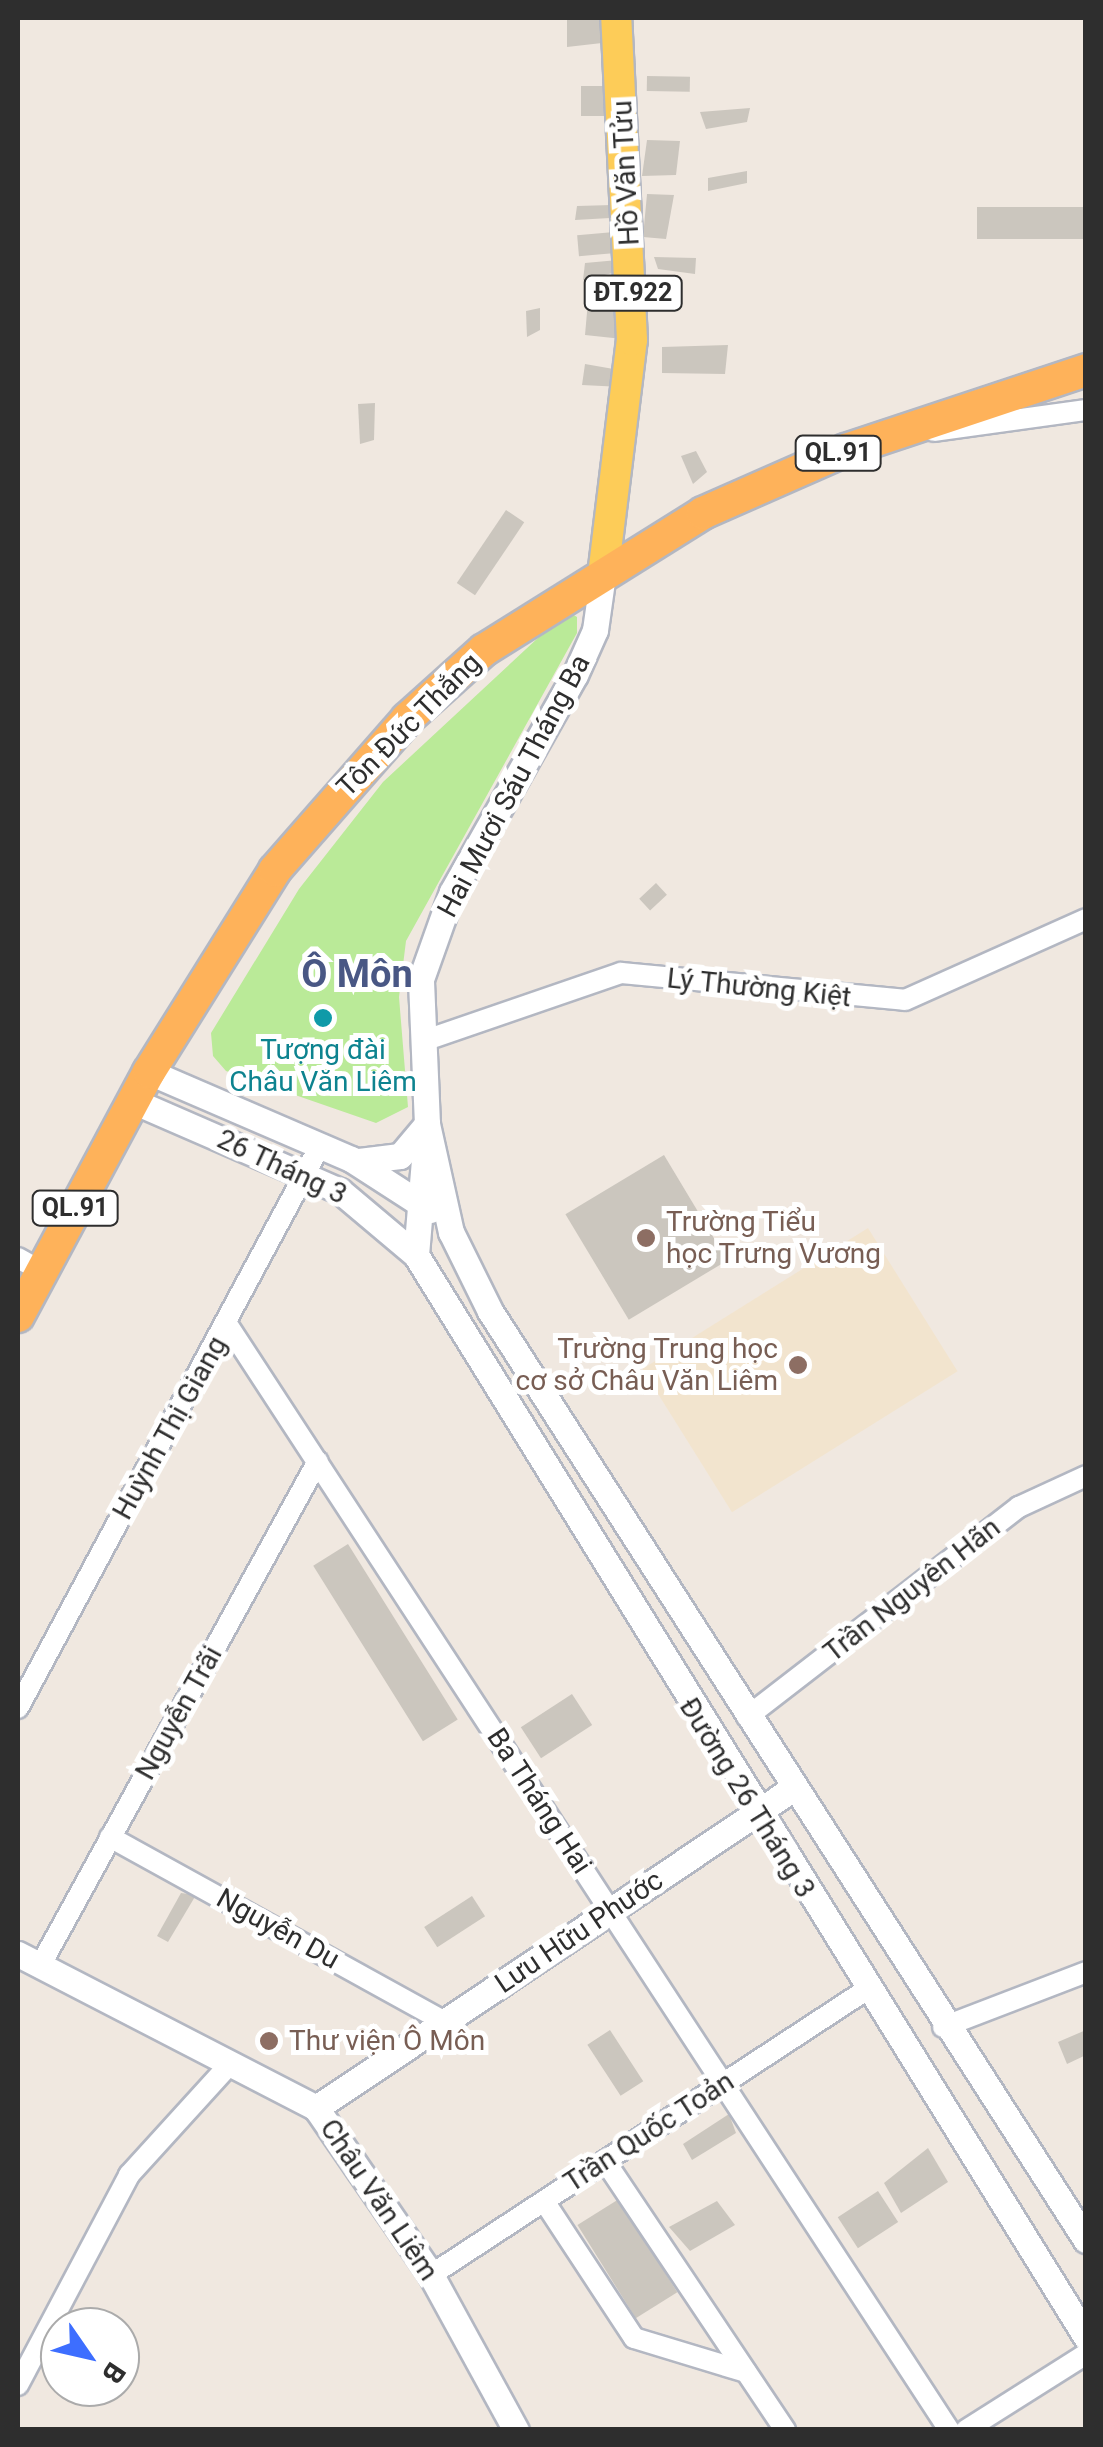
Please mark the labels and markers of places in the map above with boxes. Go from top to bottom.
marker: Tượng đài Châu Văn Liêm [312,1007,334,1029]
place label: Tượng đài Châu Văn Liêm [229,1033,417,1099]
place label: Trường Tiểu học Trưng Vương [666,1205,882,1271]
marker: Trường Tiểu học Trưng Vương [635,1227,657,1249]
place label: Trường Trung học cơ sở Châu Văn Liêm [516,1332,778,1398]
marker: Trường Trung học cơ sở Châu Văn Liêm [787,1354,809,1376]
place label: Thư viện Ô Môn [289,2024,485,2058]
marker: Thư viện Ô Môn [258,2030,280,2052]

